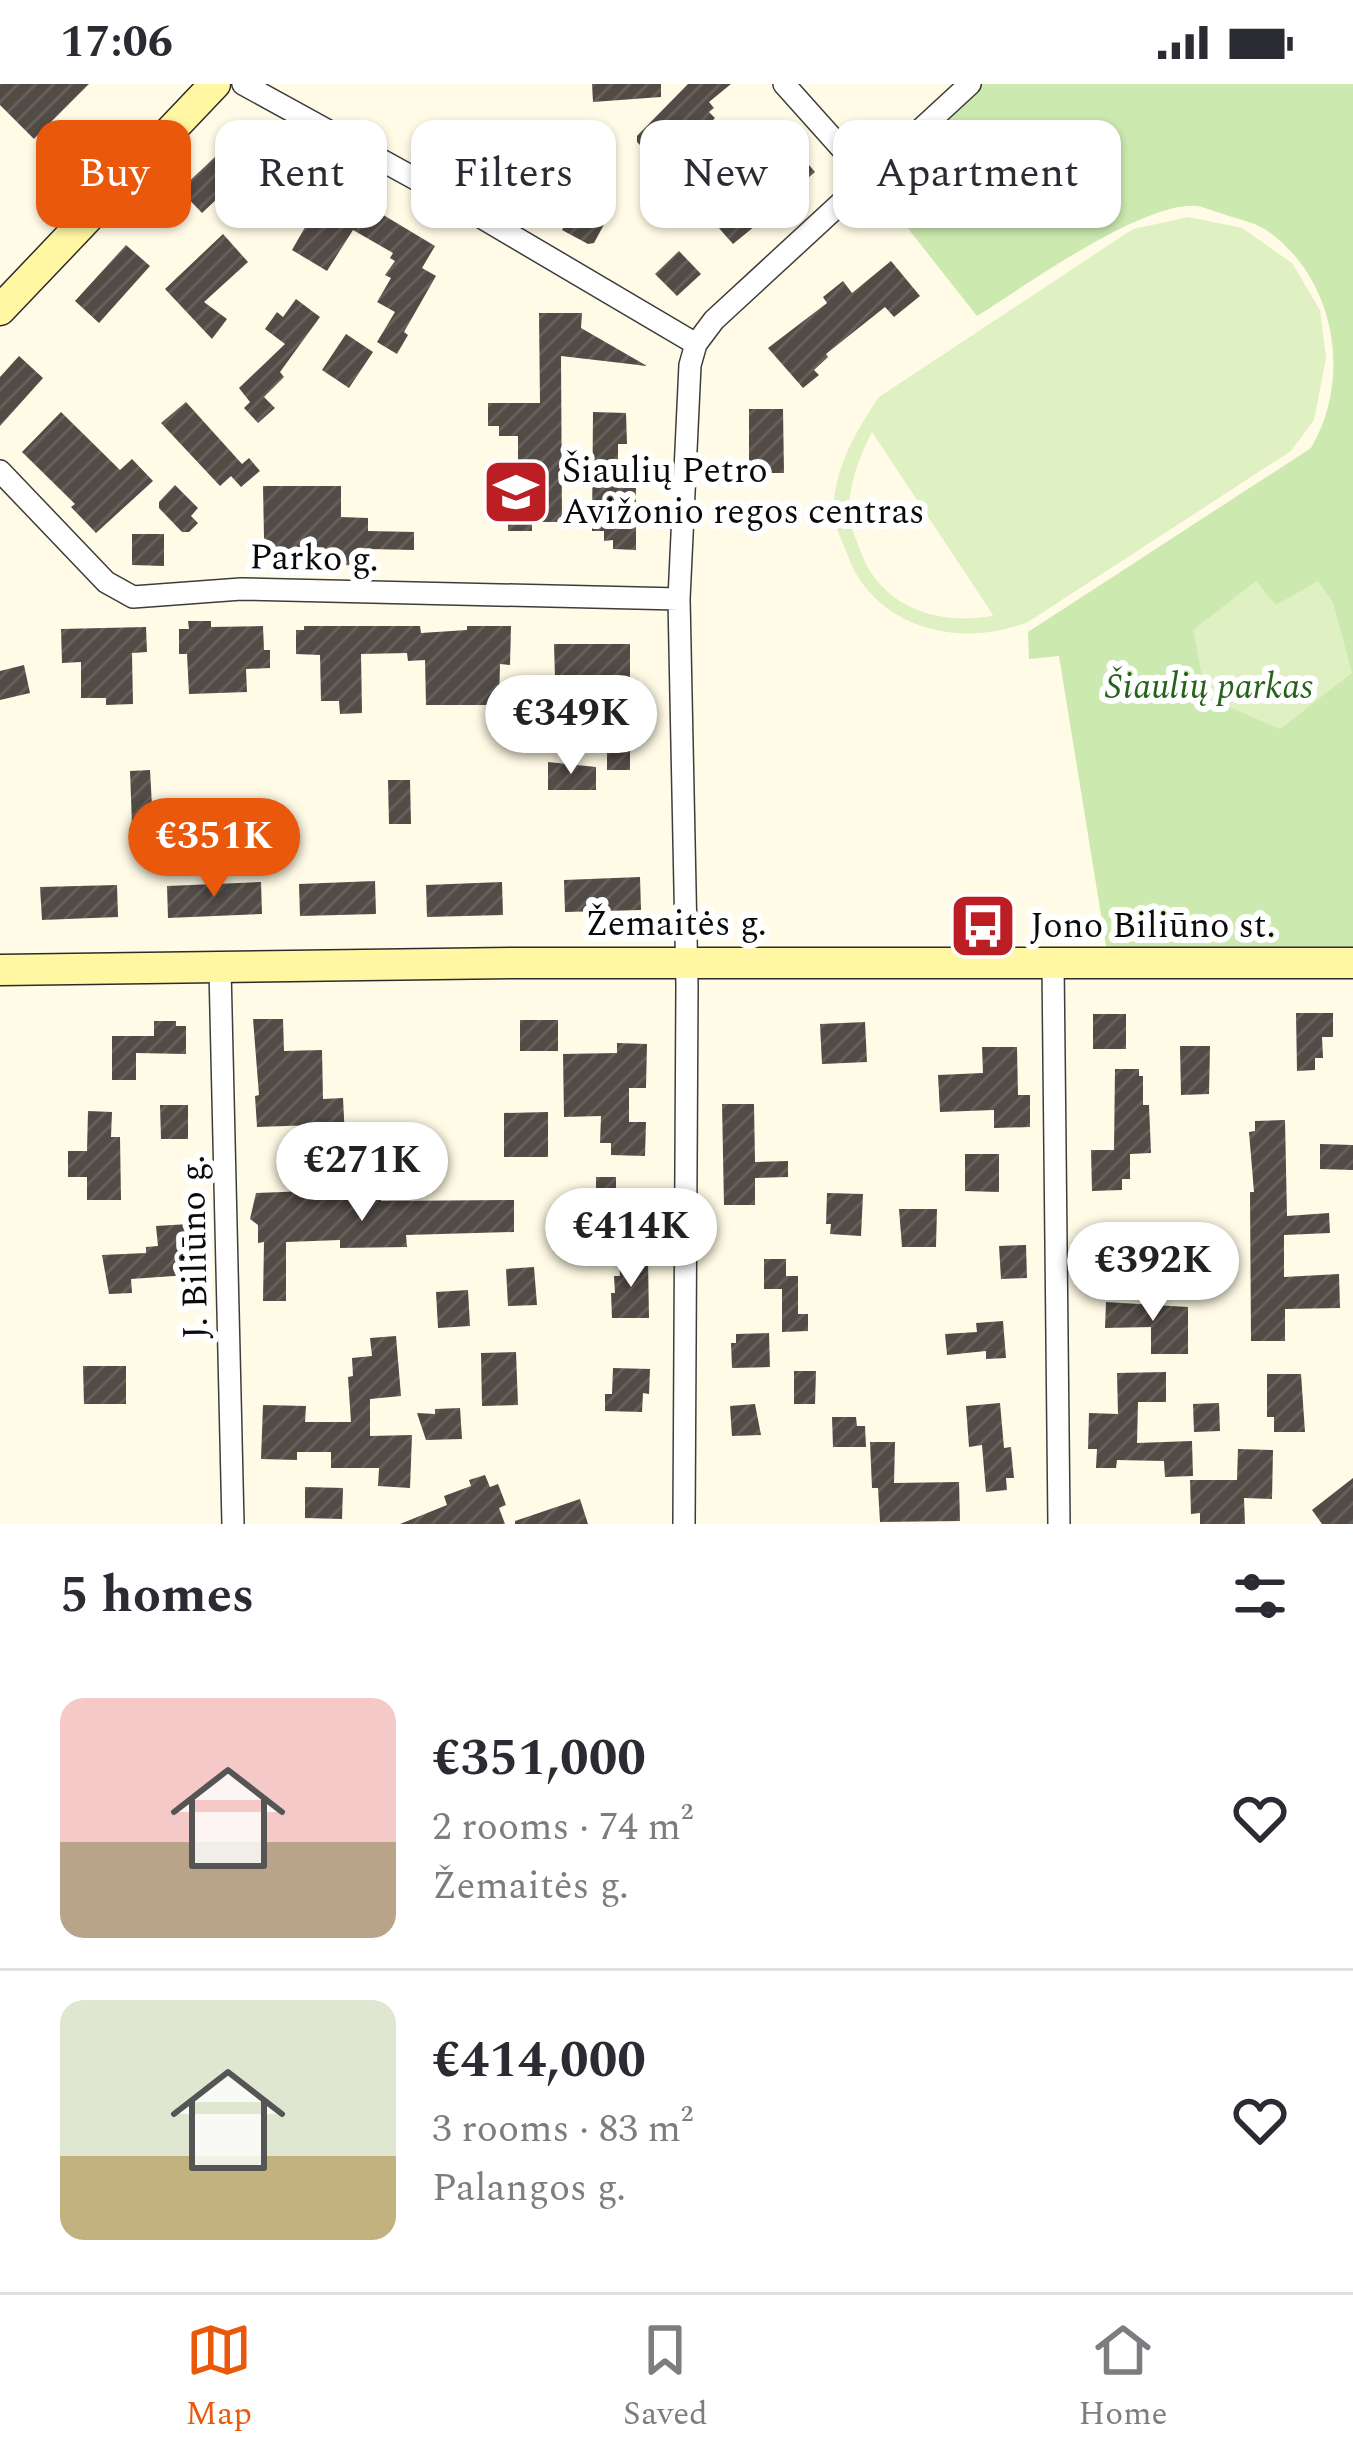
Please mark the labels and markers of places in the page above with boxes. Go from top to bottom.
place label: Šiaulių Petro Avižonio regos centras [562,444,925,540]
school or university icon: Šiaulių Petro Avižonio regos centras [481,457,551,527]
pin: €349K [487,675,655,777]
pin: €351K [130,798,298,900]
bus stop icon: Jono Biliūno st. [948,891,1018,961]
place label: Jono Biliūno st. [1030,899,1275,954]
pin: €271K [278,1122,446,1224]
pin: €414K [547,1188,715,1290]
pin: €392K [1069,1222,1237,1324]

